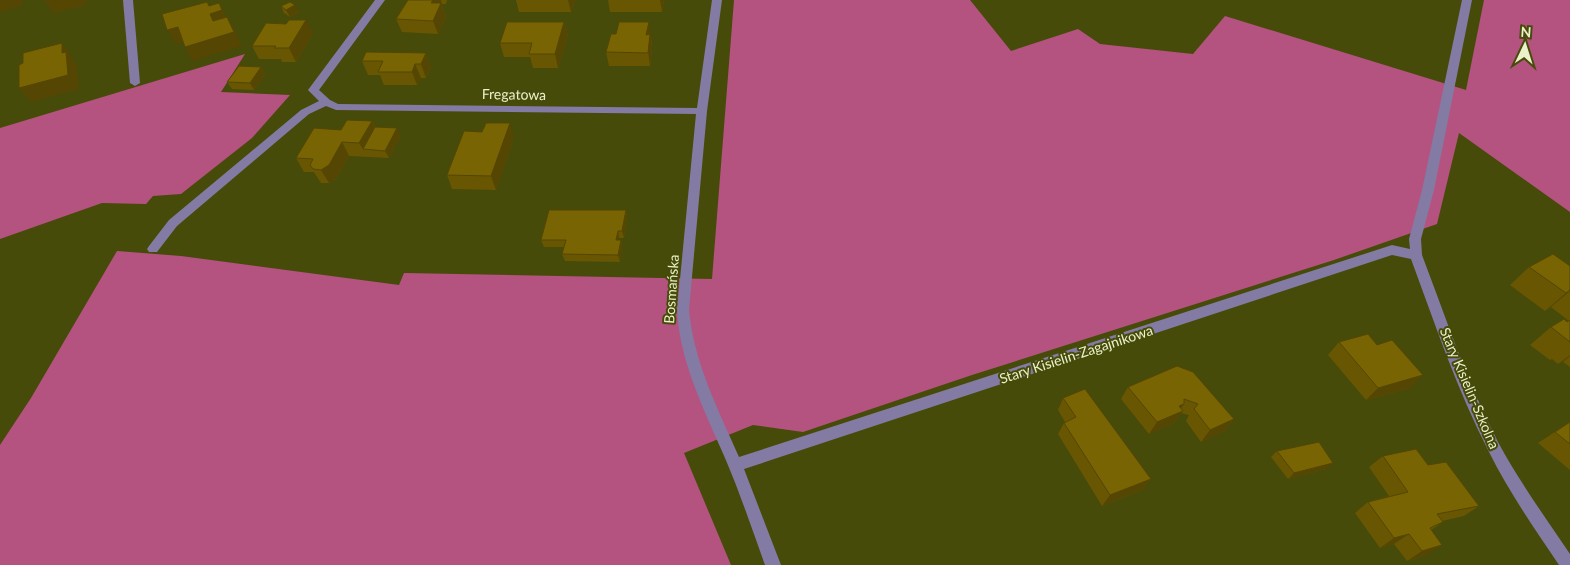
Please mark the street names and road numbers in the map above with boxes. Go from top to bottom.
street label: Fregatowa [482,85,546,103]
street label: Bosmańska [660,254,682,324]
street label: Stary Kisielin-Zagajnikowa [997,321,1155,387]
street label: Stary Kisielin-Szkolna [1437,325,1503,451]

